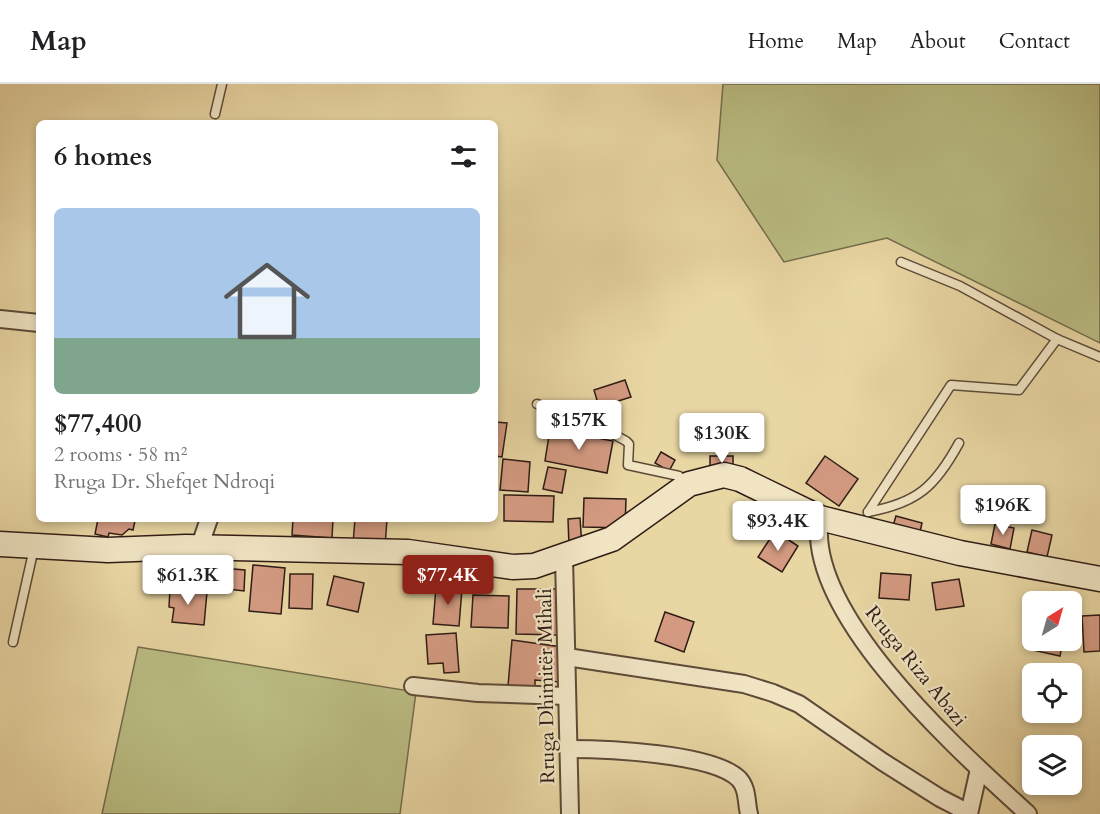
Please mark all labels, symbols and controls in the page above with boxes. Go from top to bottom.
text: Map [30,22,87,60]
text: Home [748,27,804,56]
text: Map [837,27,877,56]
text: About [910,27,966,56]
text: Contact [999,27,1070,56]
text: 6 homes [54,139,152,174]
icon: filters [447,140,480,173]
icon: home [213,247,321,355]
pin: $157K [537,400,621,451]
text: $77,400 [54,406,142,441]
text: $157K [550,406,608,433]
pin: $130K [680,413,764,464]
text: $130K [693,419,751,446]
text: 2 rooms · 58 m² [54,441,187,468]
text: Rruga Dr. Shefqet Ndroqi [54,468,275,495]
pin: $196K [961,485,1045,536]
text: $196K [974,491,1032,518]
pin: $93.4K [729,501,827,552]
text: $93.4K [747,507,809,534]
pin: $61.3K [139,555,237,606]
pin: $77.4K [399,555,497,606]
text: $61.3K [157,561,219,588]
text: $77.4K [417,561,479,588]
street label: Rruga Dhimitër Mihali [531,588,561,784]
north arrow [1022,591,1082,651]
map controls [1022,591,1082,795]
street label: Rruga Riza Abazi [859,600,973,732]
button: locate [1022,663,1082,723]
button: layers [1022,735,1082,795]

